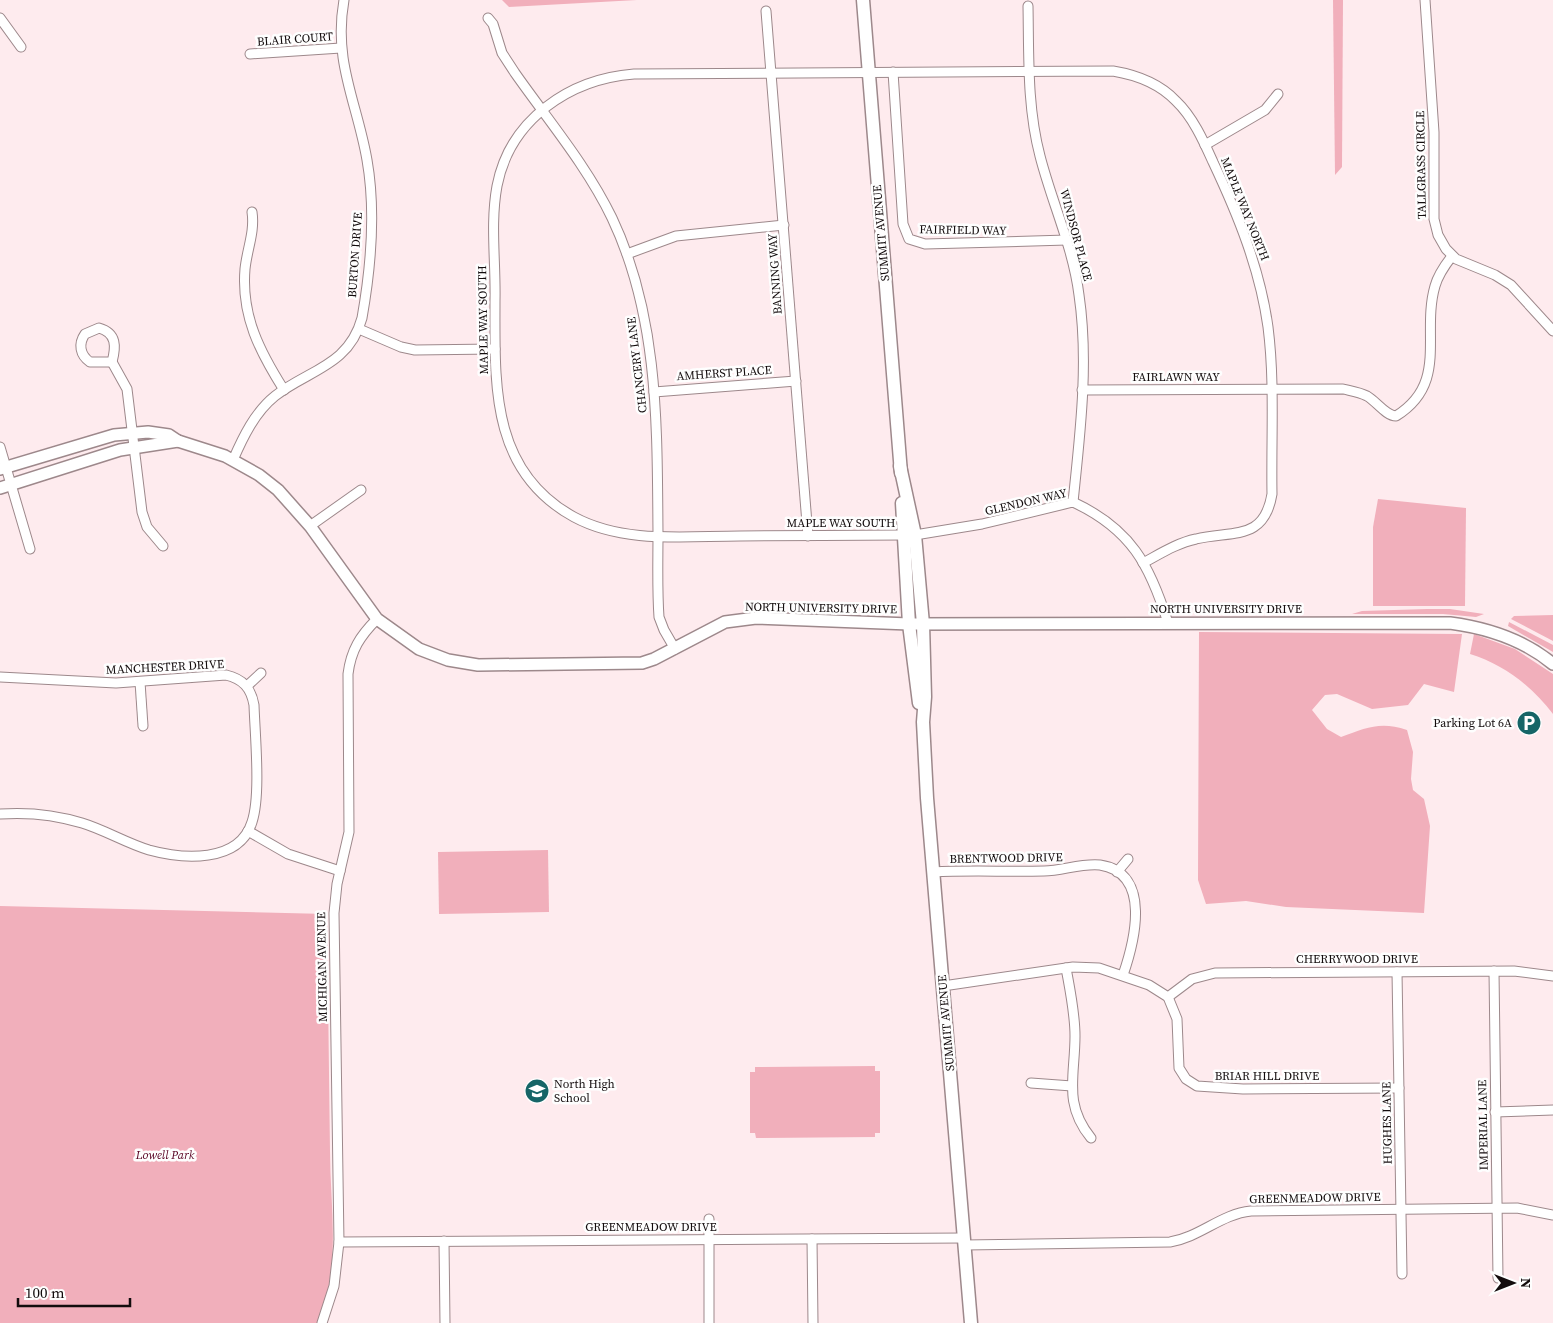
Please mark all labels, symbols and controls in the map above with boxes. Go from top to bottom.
street label: BLAIR COURT [256,28,334,50]
street label: TALLGRASS CIRCLE [1412,111,1430,219]
street label: MAPLE WAY NORTH [1217,155,1273,263]
street label: SUMMIT AVENUE [869,184,893,282]
street label: WINDSOR PLACE [1056,187,1096,283]
street label: BURTON DRIVE [344,212,366,298]
street label: FAIRFIELD WAY [919,221,1007,239]
street label: BANNING WAY [764,233,786,315]
street label: MAPLE WAY SOUTH [474,265,492,375]
street label: CHANCERY LANE [623,316,651,414]
street label: AMHERST PLACE [676,362,772,384]
street label: FAIRLAWN WAY [1132,369,1220,385]
street label: GLENDON WAY [983,485,1069,519]
street label: MAPLE WAY SOUTH [786,515,896,531]
street label: NORTH UNIVERSITY DRIVE [745,599,897,617]
street label: NORTH UNIVERSITY DRIVE [1150,601,1302,617]
street label: MANCHESTER DRIVE [105,656,225,678]
parking icon: Parking Lot 6A [1516,710,1542,736]
place label: Parking Lot 6A [1433,715,1512,731]
street label: BRENTWOOD DRIVE [949,849,1063,867]
street label: MICHIGAN AVENUE [313,912,331,1022]
street label: CHERRYWOOD DRIVE [1296,951,1418,967]
street label: SUMMIT AVENUE [934,974,958,1072]
street label: BRIAR HILL DRIVE [1215,1068,1319,1084]
place label: North High School [554,1076,615,1106]
school or university icon: North High School [524,1078,550,1104]
street label: IMPERIAL LANE [1474,1080,1492,1170]
street label: HUGHES LANE [1378,1082,1396,1164]
park label: Lowell Park [135,1147,195,1163]
street label: GREENMEADOW DRIVE [1249,1189,1381,1207]
street label: GREENMEADOW DRIVE [585,1219,717,1235]
north arrow [1488,1258,1538,1308]
scale bar [18,1276,130,1308]
text: N [1516,1278,1536,1288]
text: 100 m [25,1282,65,1303]

